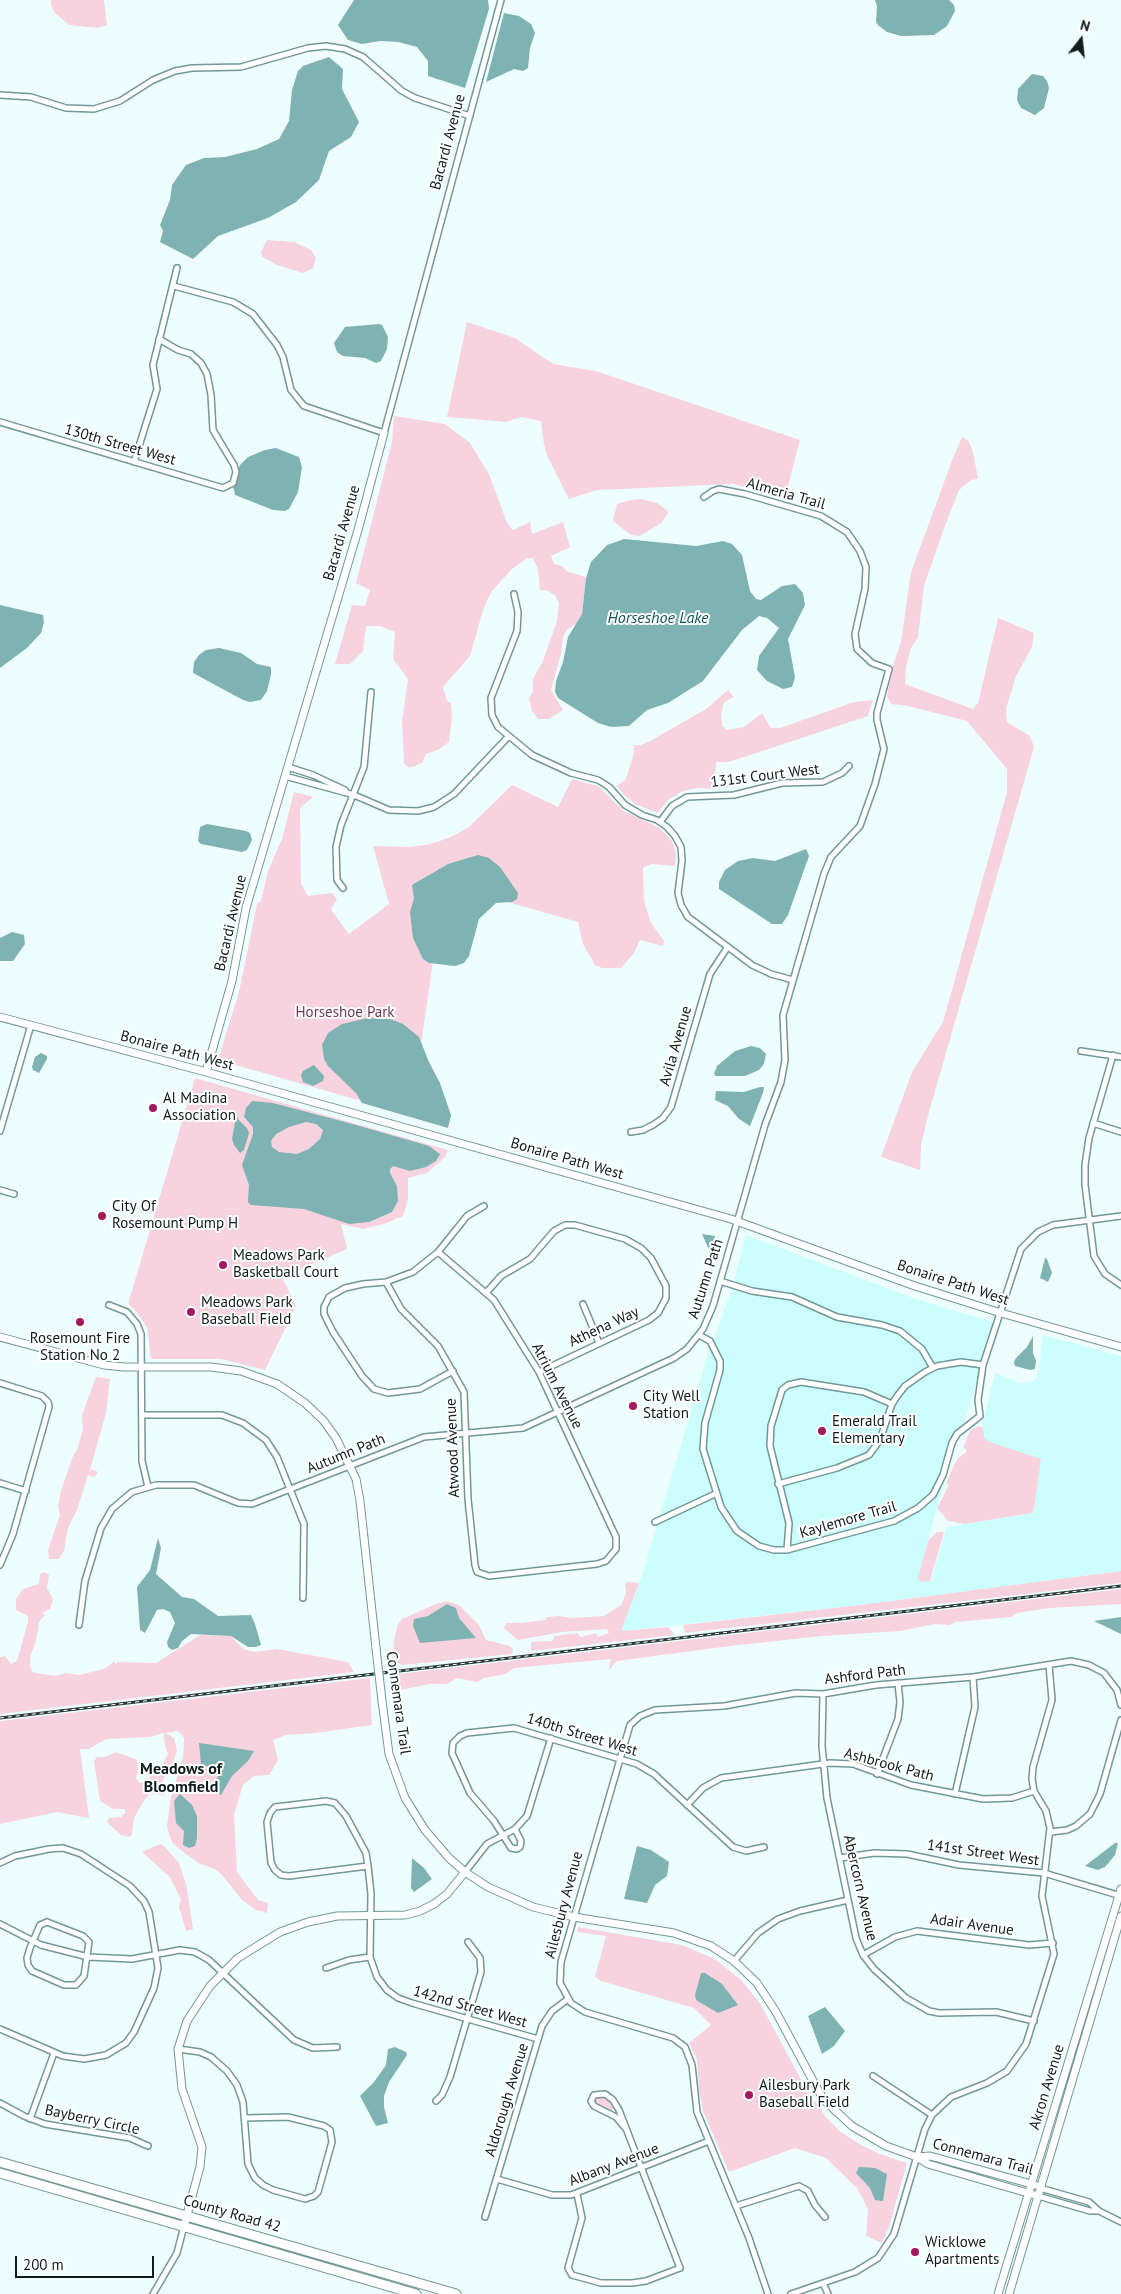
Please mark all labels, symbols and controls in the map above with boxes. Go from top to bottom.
north arrow [1056,15,1106,65]
text: N [1078,16,1092,35]
street label: Bacardi Avenue [427,92,469,192]
street label: 130th Street West [62,421,178,469]
street label: Almeria Trail [744,474,828,514]
street label: Bacardi Avenue [320,483,364,583]
water label: Horseshoe Lake [608,608,708,628]
street label: 131st Court West [710,760,820,792]
street label: Bacardi Avenue [211,873,251,973]
park label: Horseshoe Park [296,1004,394,1022]
street label: Avila Avenue [656,1004,696,1088]
street label: Bonaire Path West [118,1027,236,1075]
place label: Al Madina Association [163,1090,236,1125]
marker: Al Madina Association [147,1102,159,1114]
street label: Bonaire Path West [508,1134,626,1184]
place label: City Of Rosemount Pump H [112,1198,238,1233]
marker: City Of Rosemount Pump H [96,1210,108,1222]
street label: Autumn Path [685,1237,727,1321]
place label: Meadows Park Basketball Court [233,1247,338,1282]
street label: Bonaire Path West [895,1256,1011,1310]
marker: Meadows Park Basketball Court [217,1259,229,1271]
place label: Meadows Park Baseball Field [201,1294,293,1329]
street label: Athena Way [566,1303,642,1351]
marker: Meadows Park Baseball Field [185,1306,197,1318]
marker: Rosemount Fire Station No 2 [74,1316,86,1328]
place label: Rosemount Fire Station No 2 [30,1330,130,1365]
street label: Atrium Avenue [528,1340,586,1432]
place label: City Well Station [643,1388,700,1423]
street label: Atwood Avenue [442,1398,464,1498]
marker: City Well Station [627,1400,639,1412]
place label: Emerald Trail Elementary [832,1413,917,1448]
marker: Emerald Trail Elementary [816,1425,828,1437]
street label: Autumn Path [304,1430,388,1478]
street label: Kaylemore Trail [798,1498,898,1542]
street label: Connemara Trail [382,1650,414,1756]
street label: Ashford Path [823,1661,907,1689]
street label: 140th Street West [524,1710,640,1760]
street label: Ashbrook Path [842,1744,936,1786]
district label: Meadows of Bloomfield [140,1759,222,1797]
street label: Abercorn Avenue [839,1833,881,1943]
street label: 141st Street West [926,1836,1040,1870]
street label: Ailesbury Avenue [541,1849,587,1961]
street label: Adair Avenue [929,1910,1015,1940]
street label: 142nd Street West [411,1982,529,2032]
street label: Aldorough Avenue [481,2041,533,2159]
street label: Akron Avenue [1026,2042,1068,2132]
place label: Ailesbury Park Baseball Field [759,2077,850,2112]
marker: Ailesbury Park Baseball Field [743,2089,755,2101]
street label: Bayberry Circle [43,2101,141,2139]
street label: Connemara Trail [930,2135,1036,2179]
street label: Albany Avenue [567,2140,661,2190]
street label: County Road 42 [181,2191,283,2237]
place label: Wicklowe Apartments [925,2234,999,2269]
scale bar [18,2246,156,2278]
marker: Wicklowe Apartments [909,2246,921,2258]
text: 200 m [23,2255,64,2274]

